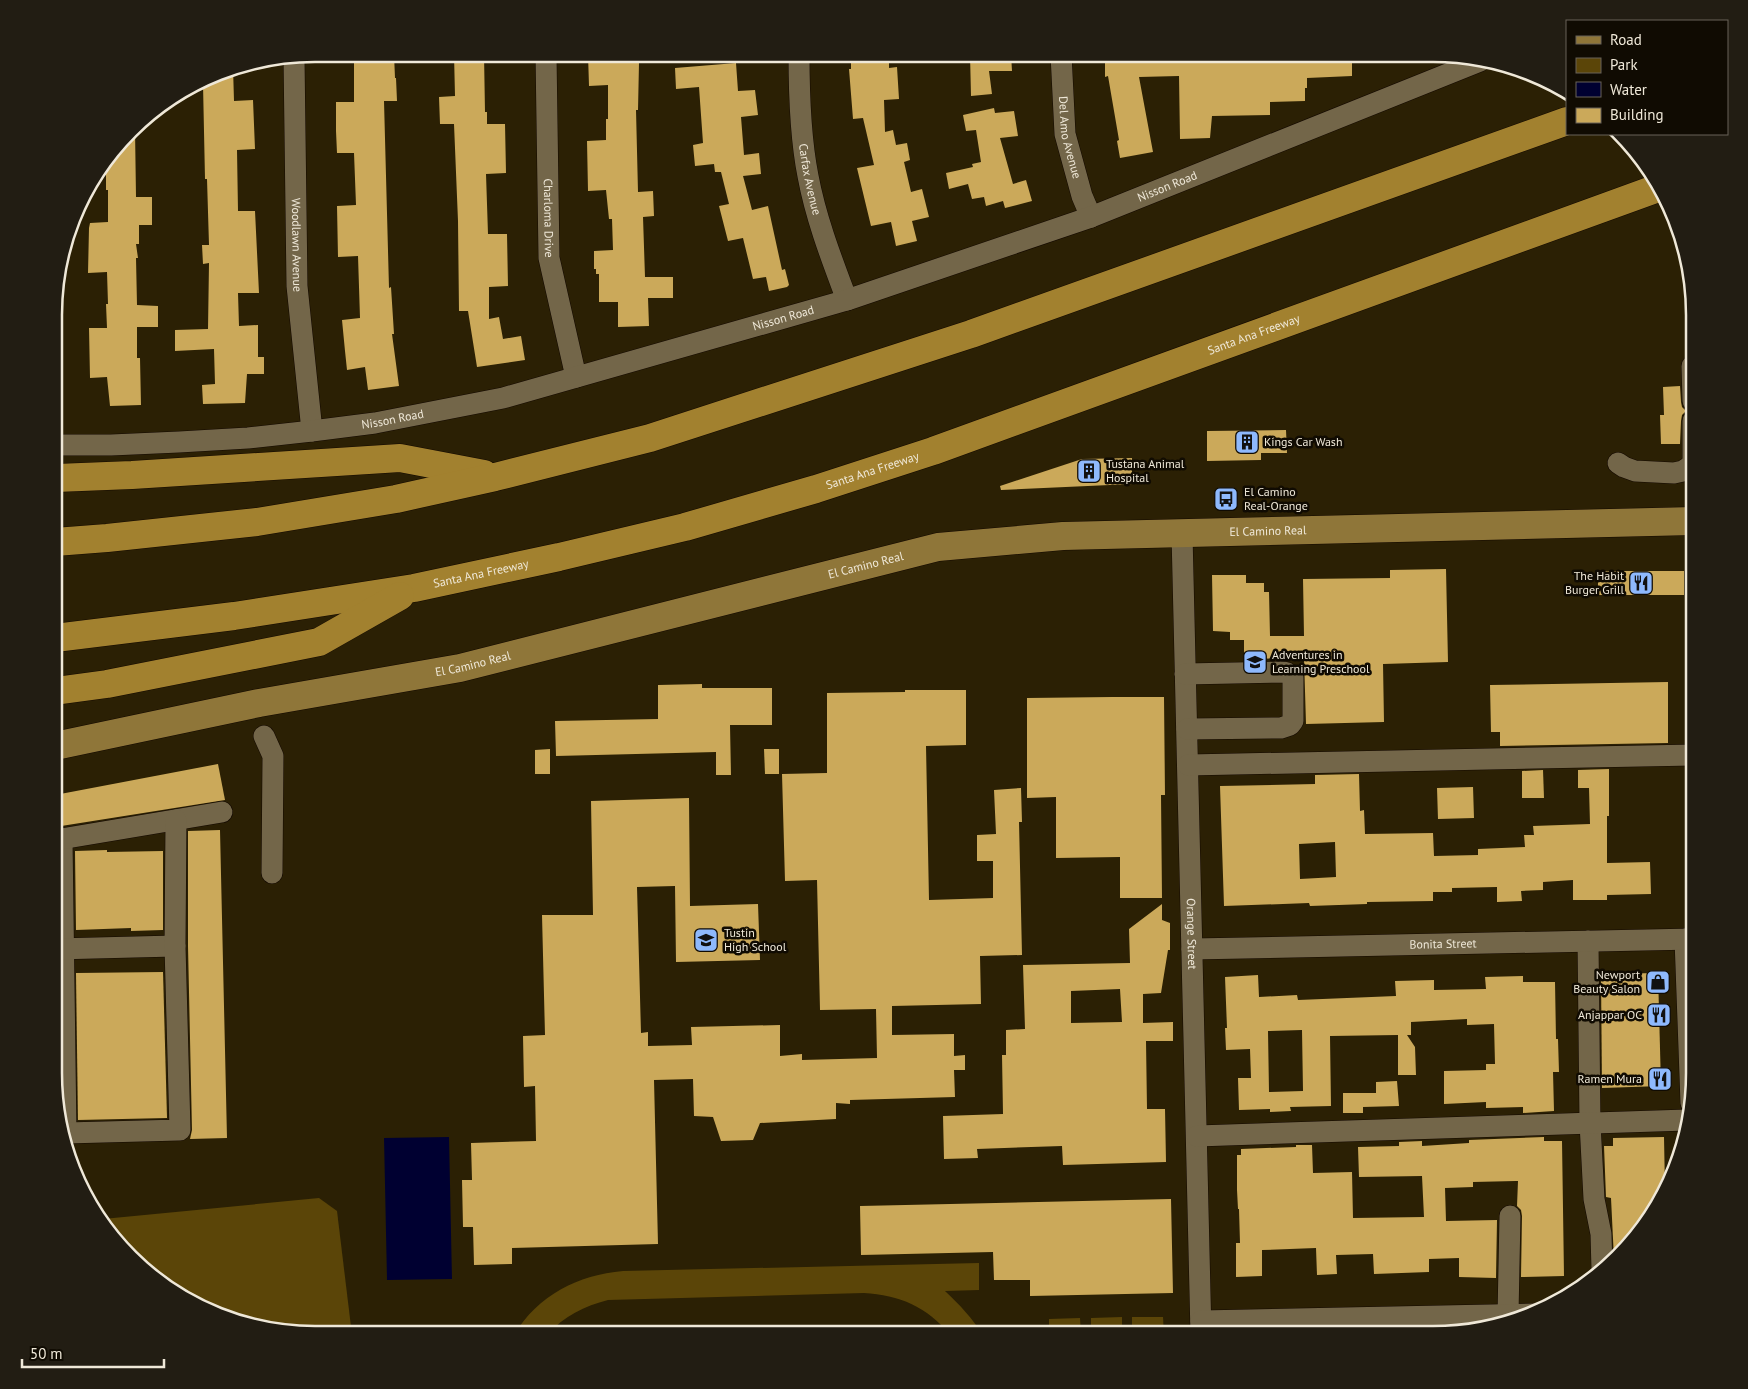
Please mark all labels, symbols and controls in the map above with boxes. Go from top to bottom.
legend [1566,20,1728,135]
text: Road [1610,30,1642,49]
text: Park [1610,55,1638,74]
text: Water [1610,80,1647,99]
street label: Del Amo Avenue [1056,96,1085,180]
text: Building [1610,105,1664,124]
street label: Carfax Avenue [796,143,825,217]
street label: Nisson Road [1135,167,1199,205]
street label: Charloma Drive [541,178,557,258]
street label: Woodlawn Avenue [289,198,306,293]
street label: Nisson Road [751,302,816,334]
street label: Santa Ana Freeway [1205,310,1302,358]
street label: Nisson Road [360,406,425,432]
building icon: Kings Car Wash [1234,429,1260,455]
place label: Kings Car Wash [1264,434,1342,449]
street label: Santa Ana Freeway [824,448,921,492]
place label: Tustana Animal Hospital [1106,456,1185,485]
building icon: Tustana Animal Hospital [1076,458,1102,484]
place label: El Camino Real-Orange [1244,484,1308,513]
bus stop icon: El Camino Real-Orange [1213,486,1239,512]
street label: El Camino Real [1229,522,1307,539]
street label: El Camino Real [826,548,905,582]
street label: Santa Ana Freeway [432,556,530,591]
place label: The Habit Burger Grill [1565,568,1624,597]
restaurant icon: The Habit Burger Grill [1628,570,1654,596]
street label: El Camino Real [434,647,513,679]
place label: Adventures in Learning Preschool [1272,647,1370,676]
school or university icon: Adventures in Learning Preschool [1242,649,1268,675]
street label: Orange Street [1184,898,1200,970]
place label: Tustin High School [724,925,787,954]
school or university icon: Tustin High School [693,927,719,953]
street label: Bonita Street [1409,935,1477,952]
place label: Newport Beauty Salon [1573,967,1640,996]
shop icon: Newport Beauty Salon [1645,969,1671,995]
restaurant icon: Anjappar OC [1646,1002,1672,1028]
place label: Anjappar OC [1578,1007,1642,1022]
restaurant icon: Ramen Mura [1647,1066,1673,1092]
place label: Ramen Mura [1577,1071,1642,1086]
scale bar [22,1336,165,1368]
text: 50 m [30,1344,63,1363]

